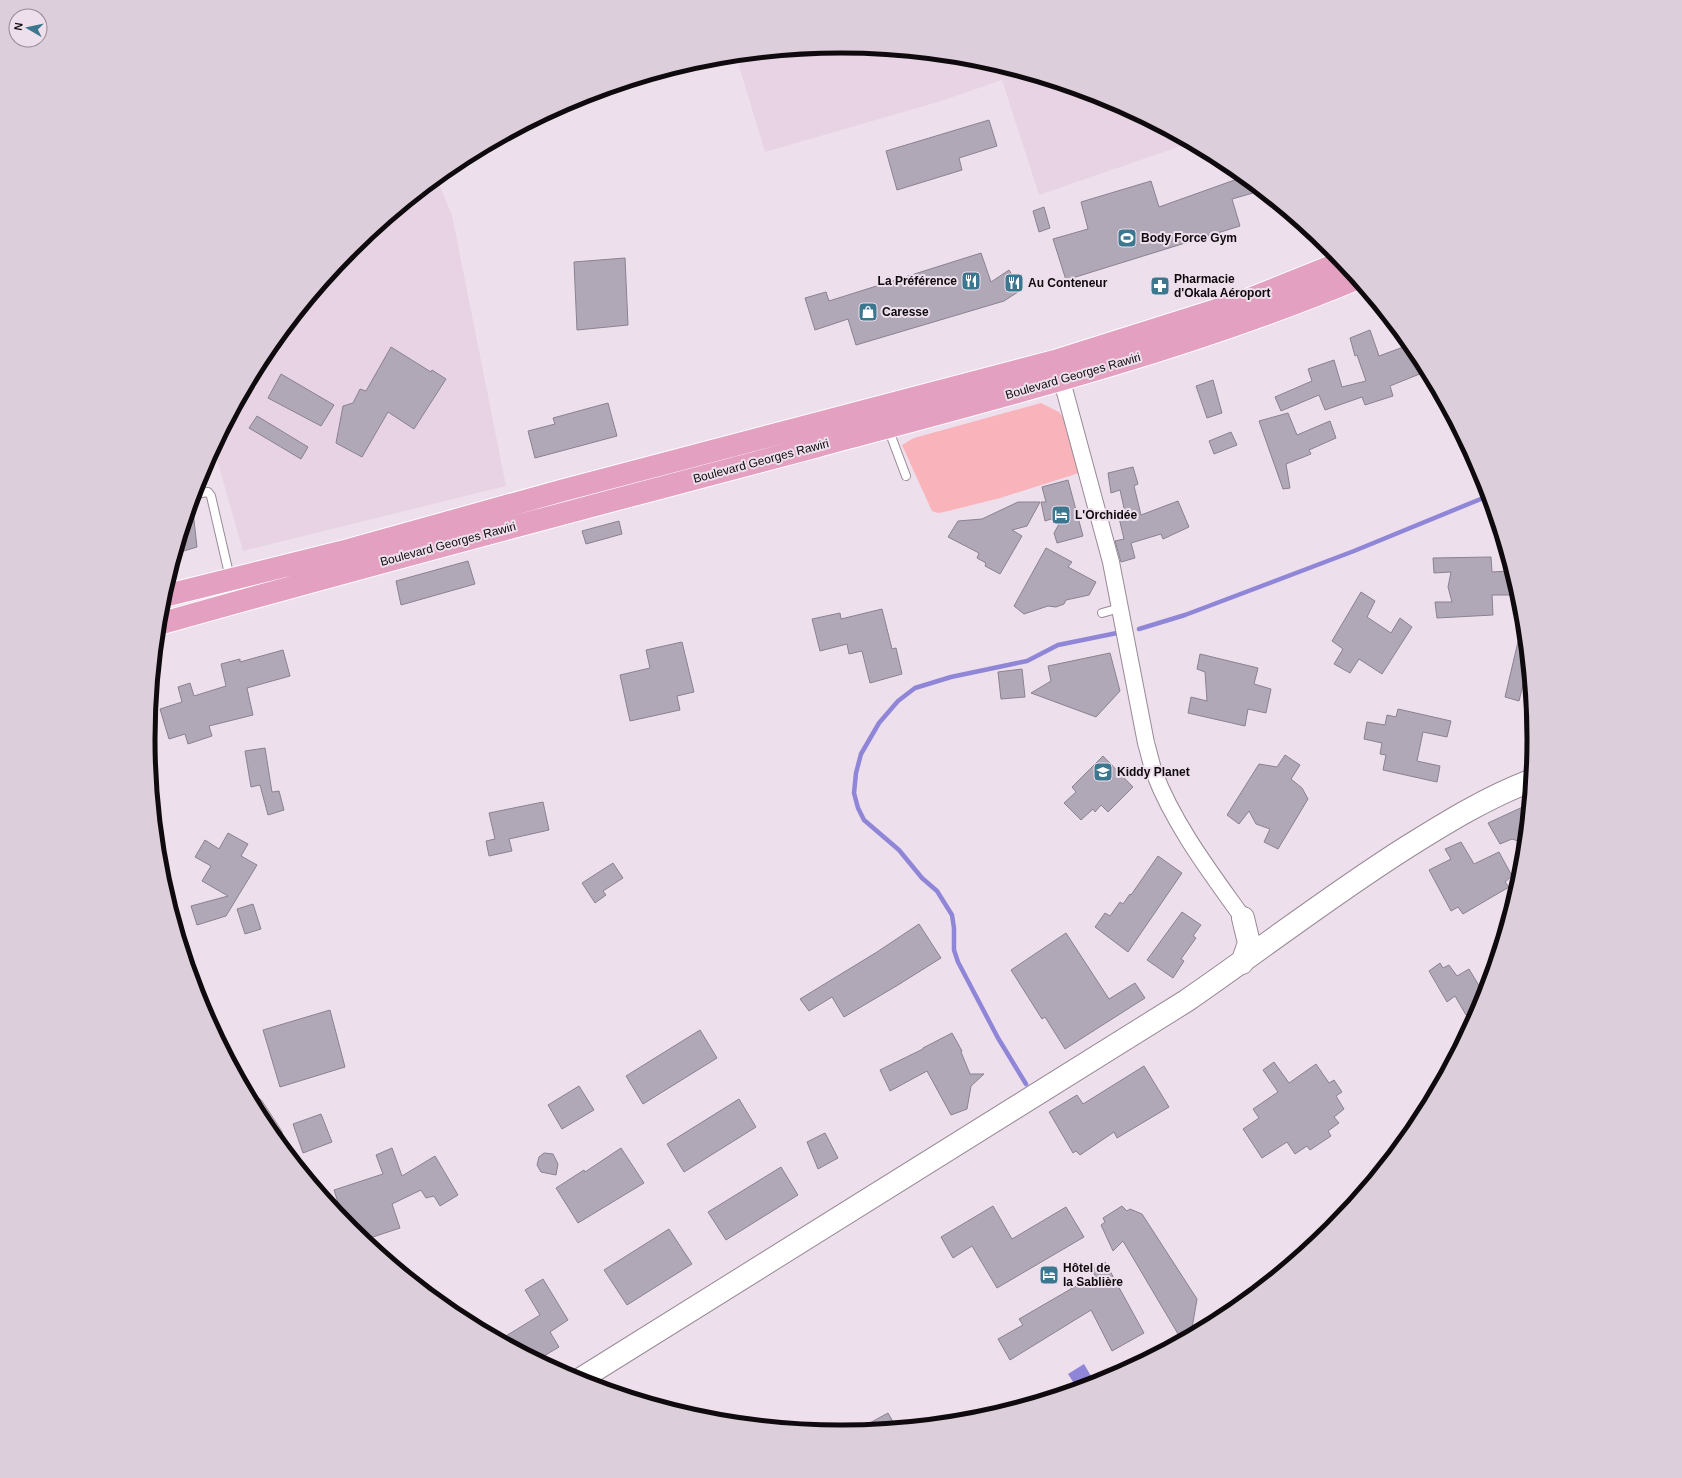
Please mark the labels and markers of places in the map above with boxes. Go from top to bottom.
sports icon: Body Force Gym [1116,227,1138,249]
place label: Body Force Gym [1141,231,1237,245]
restaurant icon: La Préférence [960,270,982,292]
restaurant icon: Au Conteneur [1003,272,1025,294]
place label: Pharmacie d'Okala Aéroport [1174,272,1270,300]
place label: La Préférence [878,274,957,288]
pharmacy icon: Pharmacie d'Okala Aéroport [1149,275,1171,297]
place label: Au Conteneur [1028,276,1108,290]
shop icon: Caresse [857,301,879,323]
place label: Caresse [882,305,929,319]
hotel icon: L'Orchidée [1050,504,1072,526]
place label: L'Orchidée [1075,508,1138,522]
school or university icon: Kiddy Planet [1092,761,1114,783]
place label: Kiddy Planet [1117,765,1190,779]
place label: Hôtel de la Sablière [1063,1261,1123,1289]
hotel icon: Hôtel de la Sablière [1038,1264,1060,1286]

